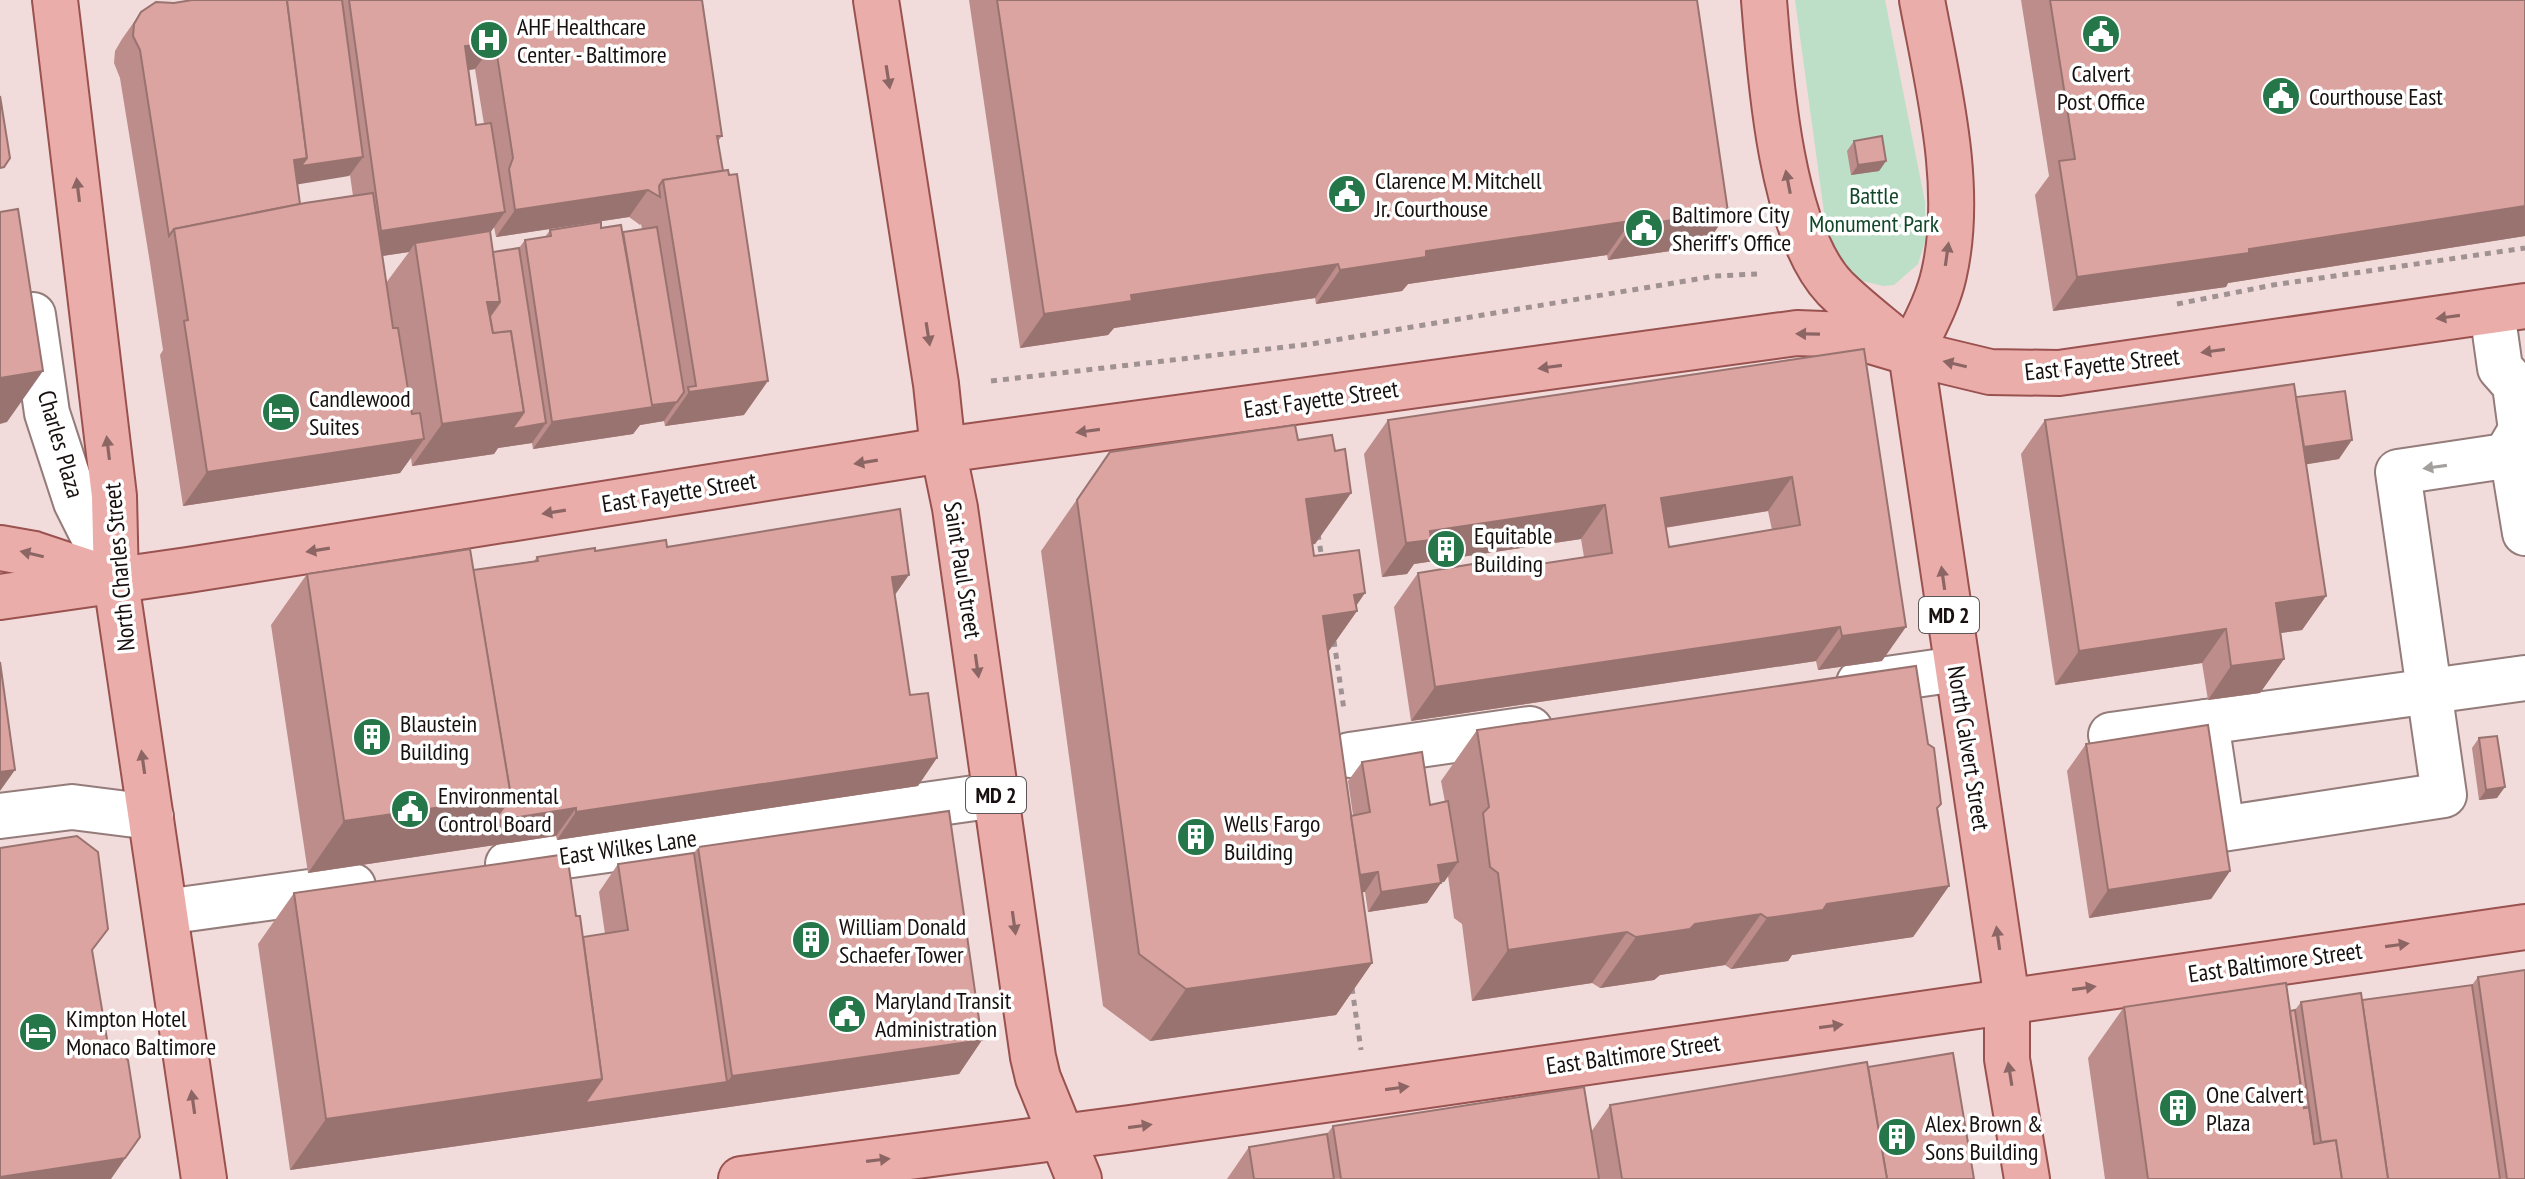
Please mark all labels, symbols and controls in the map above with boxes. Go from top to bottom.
place label: AHF Healthcare Center - Baltimore [517,11,667,70]
public building icon: Calvert Post Office [2080,13,2122,55]
hospital icon: AHF Healthcare Center - Baltimore [468,19,510,61]
place label: Calvert Post Office [2057,58,2145,117]
one-way arrow [882,65,895,90]
public building icon: Courthouse East [2260,75,2302,117]
place label: Courthouse East [2309,81,2443,112]
place label: Clarence M. Mitchell Jr. Courthouse [1374,165,1542,224]
one-way arrow [1782,169,1794,194]
public building icon: Clarence M. Mitchell Jr. Courthouse [1326,173,1368,215]
one-way arrow [71,177,84,202]
park label: Battle Monument Park [1809,180,1940,239]
place label: Baltimore City Sheriff's Office [1672,199,1791,258]
public building icon: Baltimore City Sheriff's Office [1623,207,1665,249]
one-way arrow [1941,241,1954,266]
one-way arrow [2435,311,2460,324]
one-way arrow [922,322,935,347]
one-way arrow [1795,327,1820,340]
street label: East Fayette Street [2023,340,2182,388]
one-way arrow [2200,345,2225,358]
one-way arrow [1943,357,1968,370]
one-way arrow [1538,361,1563,374]
street label: East Fayette Street [1242,373,1401,425]
place label: Candlewood Suites [309,383,411,442]
street label: Charles Plaza [31,387,91,501]
hotel icon: Candlewood Suites [260,391,302,433]
one-way arrow [1075,424,1100,437]
one-way arrow [101,435,114,460]
one-way arrow [854,457,879,469]
one-way arrow [2422,461,2447,474]
street label: East Fayette Street [600,464,759,519]
street label: North Charles Street [96,481,142,652]
street label: Saint Paul Street [937,499,989,641]
one-way arrow [542,506,567,519]
place label: Equitable Building [1474,520,1552,579]
building icon: Equitable Building [1425,528,1467,570]
one-way arrow [306,544,331,557]
one-way arrow [19,548,44,560]
one-way arrow [1937,565,1949,590]
road number: MD 2 [1919,597,1979,633]
one-way arrow [971,653,984,678]
street label: North Calvert Street [1941,663,1997,833]
place label: Blaustein Building [400,708,477,767]
building icon: Blaustein Building [351,716,393,758]
one-way arrow [136,749,149,774]
road number: MD 2 [966,777,1026,813]
place label: Environmental Control Board [438,780,559,839]
public building icon: Environmental Control Board [389,788,431,830]
place label: Wells Fargo Building [1224,808,1320,867]
building icon: Wells Fargo Building [1175,816,1217,858]
street label: East Wilkes Lane [557,822,699,872]
place label: William Donald Schaefer Tower [839,911,966,970]
one-way arrow [1008,911,1021,936]
building icon: William Donald Schaefer Tower [790,919,832,961]
one-way arrow [1991,925,2004,950]
street label: East Baltimore Street [2186,934,2364,990]
one-way arrow [2385,938,2410,951]
one-way arrow [2072,982,2097,995]
place label: Maryland Transit Administration [875,985,1012,1044]
public building icon: Maryland Transit Administration [826,993,868,1035]
place label: Kimpton Hotel Monaco Baltimore [66,1003,216,1062]
hotel icon: Kimpton Hotel Monaco Baltimore [17,1011,59,1053]
one-way arrow [1818,1019,1843,1032]
street label: East Baltimore Street [1544,1026,1722,1082]
one-way arrow [2003,1062,2016,1087]
place label: One Calvert Plaza [2206,1079,2304,1138]
one-way arrow [1385,1081,1410,1094]
building icon: One Calvert Plaza [2157,1087,2199,1129]
one-way arrow [186,1089,199,1114]
place label: Alex. Brown & Sons Building [1925,1108,2043,1167]
building icon: Alex. Brown & Sons Building [1876,1116,1918,1158]
one-way arrow [1128,1119,1153,1132]
one-way arrow [865,1154,890,1167]

